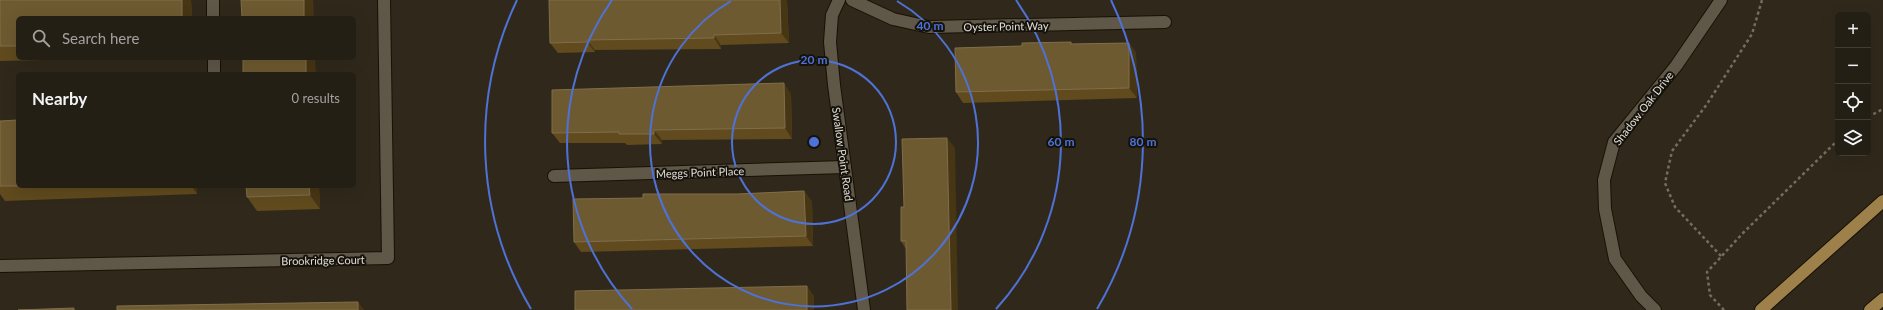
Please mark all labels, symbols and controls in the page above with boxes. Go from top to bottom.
map controls [1835,12,1871,156]
button: + [1835,12,1871,48]
search box [16,16,356,60]
text: 40 m [917,18,943,33]
street label: Oyster Point Way [963,19,1049,33]
icon: search [30,27,52,49]
text: Search here [62,29,139,47]
button: − [1835,48,1871,84]
text: 20 m [801,52,827,67]
street label: Shadow Oak Drive [1610,68,1676,147]
button: locate [1835,84,1871,120]
text: Nearby [32,88,87,109]
text: 0 results [292,90,340,106]
street label: Swallow Point Road [830,106,856,202]
button: layers [1835,120,1871,156]
text: 60 m [1048,134,1074,149]
text: 80 m [1130,134,1156,149]
centre of rings [807,135,821,149]
street label: Meggs Point Place [656,164,745,180]
street label: Brookridge Court [281,253,365,267]

